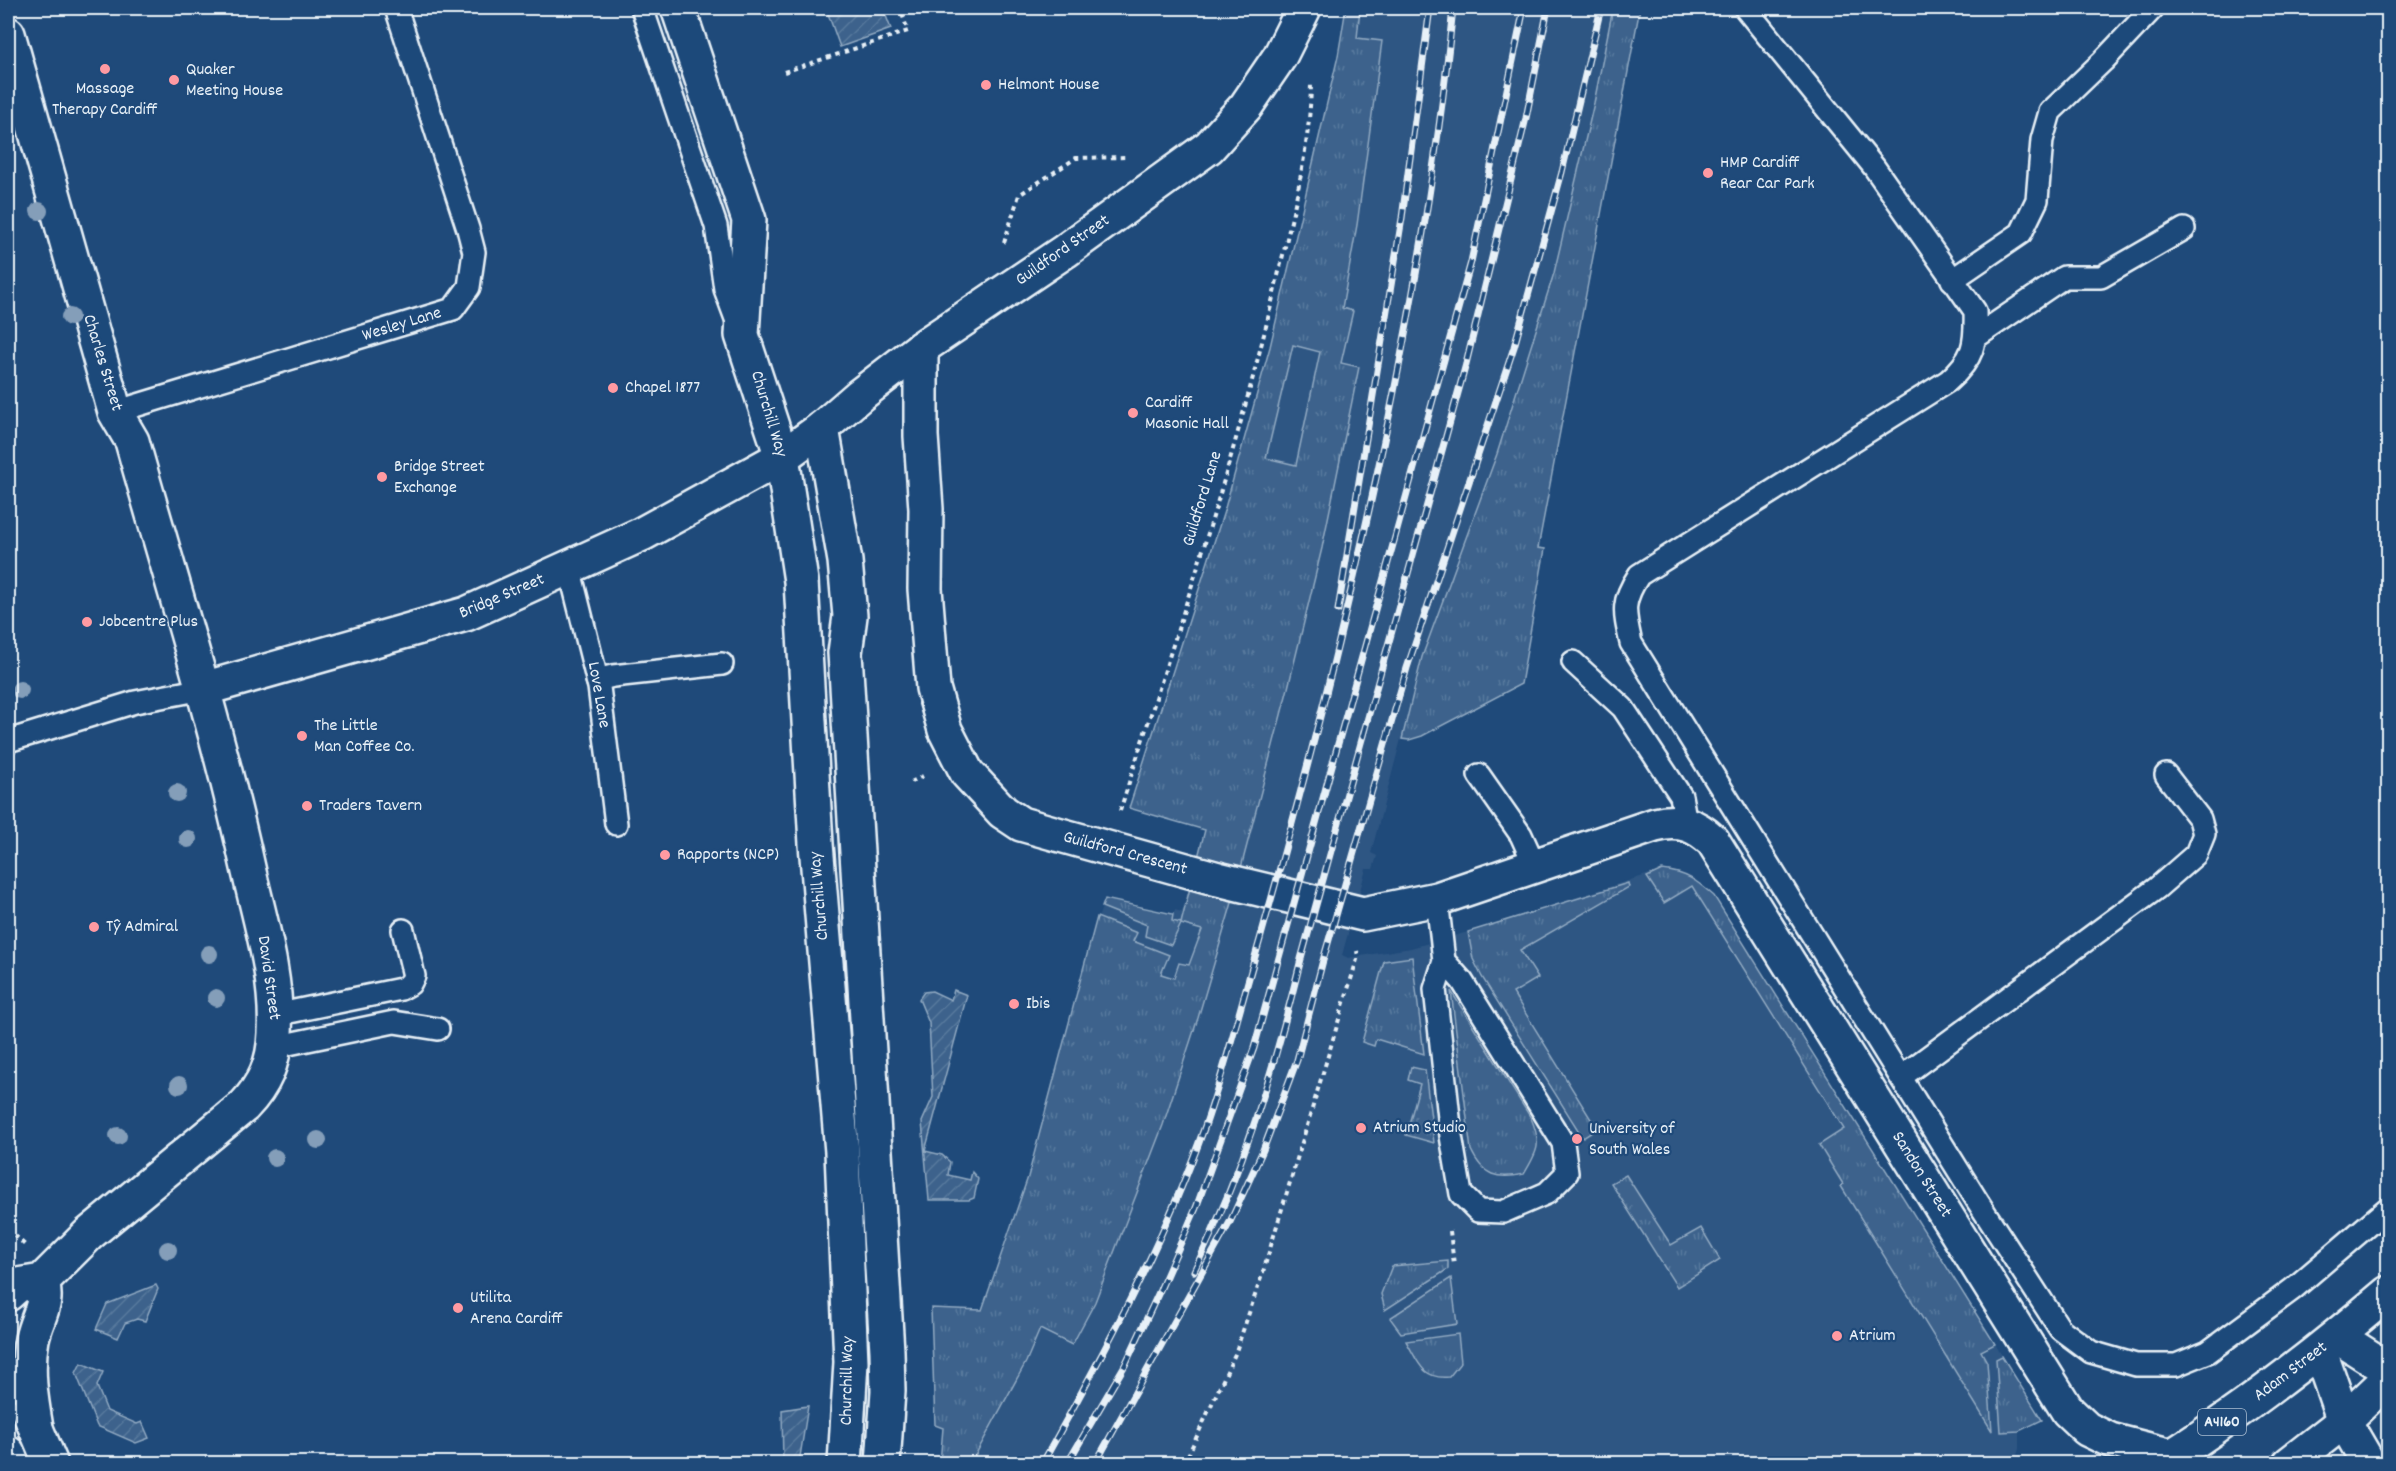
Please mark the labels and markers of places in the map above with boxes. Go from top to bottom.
place label: Quaker Meeting House [186,58,283,104]
marker: Massage Therapy Cardiff [98,62,112,76]
marker: Quaker Meeting House [167,73,181,87]
place label: Helmont House [998,73,1099,98]
place label: Massage Therapy Cardiff [52,77,158,123]
marker: Helmont House [979,78,993,92]
place label: HMP Cardiff Rear Car Park [1720,151,1815,197]
marker: HMP Cardiff Rear Car Park [1701,166,1715,180]
place label: Chapel 1877 [625,376,700,401]
marker: Chapel 1877 [606,381,620,395]
place label: Cardiff Masonic Hall [1145,391,1229,437]
marker: Cardiff Masonic Hall [1126,406,1140,420]
place label: Bridge Street Exchange [394,455,485,501]
marker: Bridge Street Exchange [375,470,389,484]
place label: Jobcentre Plus [99,610,198,635]
marker: Jobcentre Plus [80,615,94,629]
place label: The Little Man Coffee Co. [314,714,414,760]
marker: The Little Man Coffee Co. [295,729,309,743]
place label: Traders Tavern [319,794,422,819]
marker: Traders Tavern [300,799,314,813]
place label: Rapports (NCP) [677,843,779,868]
marker: Rapports (NCP) [658,848,672,862]
place label: Tŷ Admiral [106,915,179,940]
marker: Tŷ Admiral [87,920,101,934]
place label: Ibis [1026,992,1050,1017]
marker: Ibis [1007,997,1021,1011]
place label: Atrium Studio [1373,1116,1466,1141]
place label: University of South Wales [1589,1117,1675,1163]
marker: Atrium Studio [1354,1121,1368,1135]
marker: University of South Wales [1570,1132,1584,1146]
place label: Utilita Arena Cardiff [470,1286,563,1332]
marker: Utilita Arena Cardiff [451,1301,465,1315]
place label: Atrium [1849,1324,1896,1349]
marker: Atrium [1830,1329,1844,1343]

